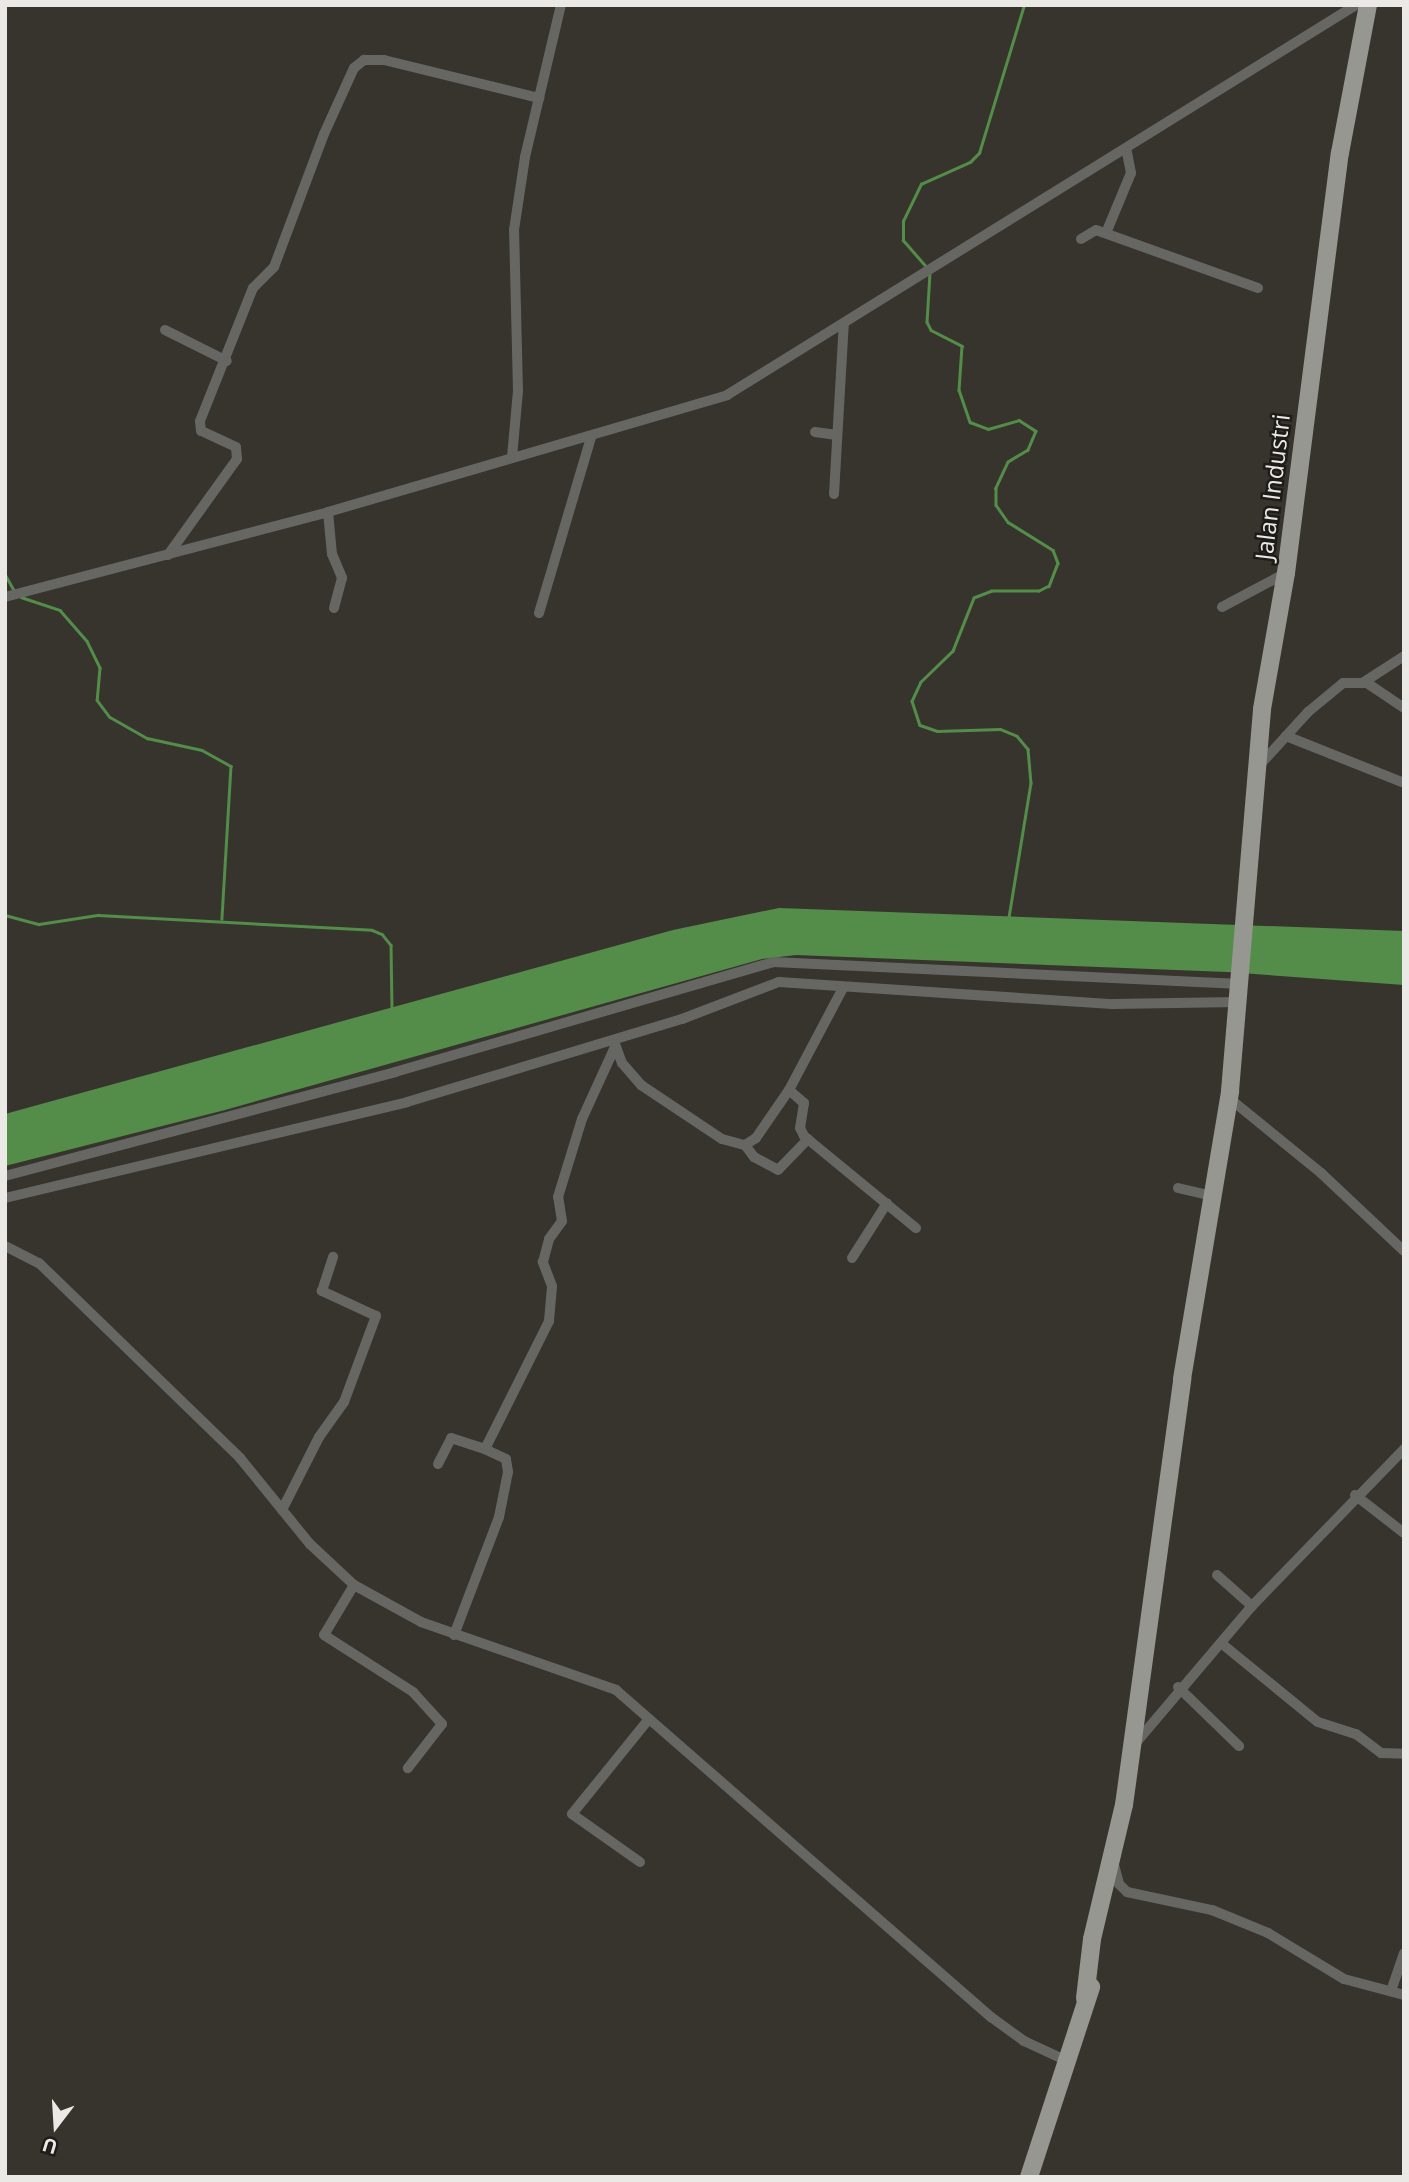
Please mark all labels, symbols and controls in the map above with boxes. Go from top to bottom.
street label: Jalan Industri [1249,412,1295,562]
north arrow [21,2091,91,2161]
text: U [39,2132,61,2161]

